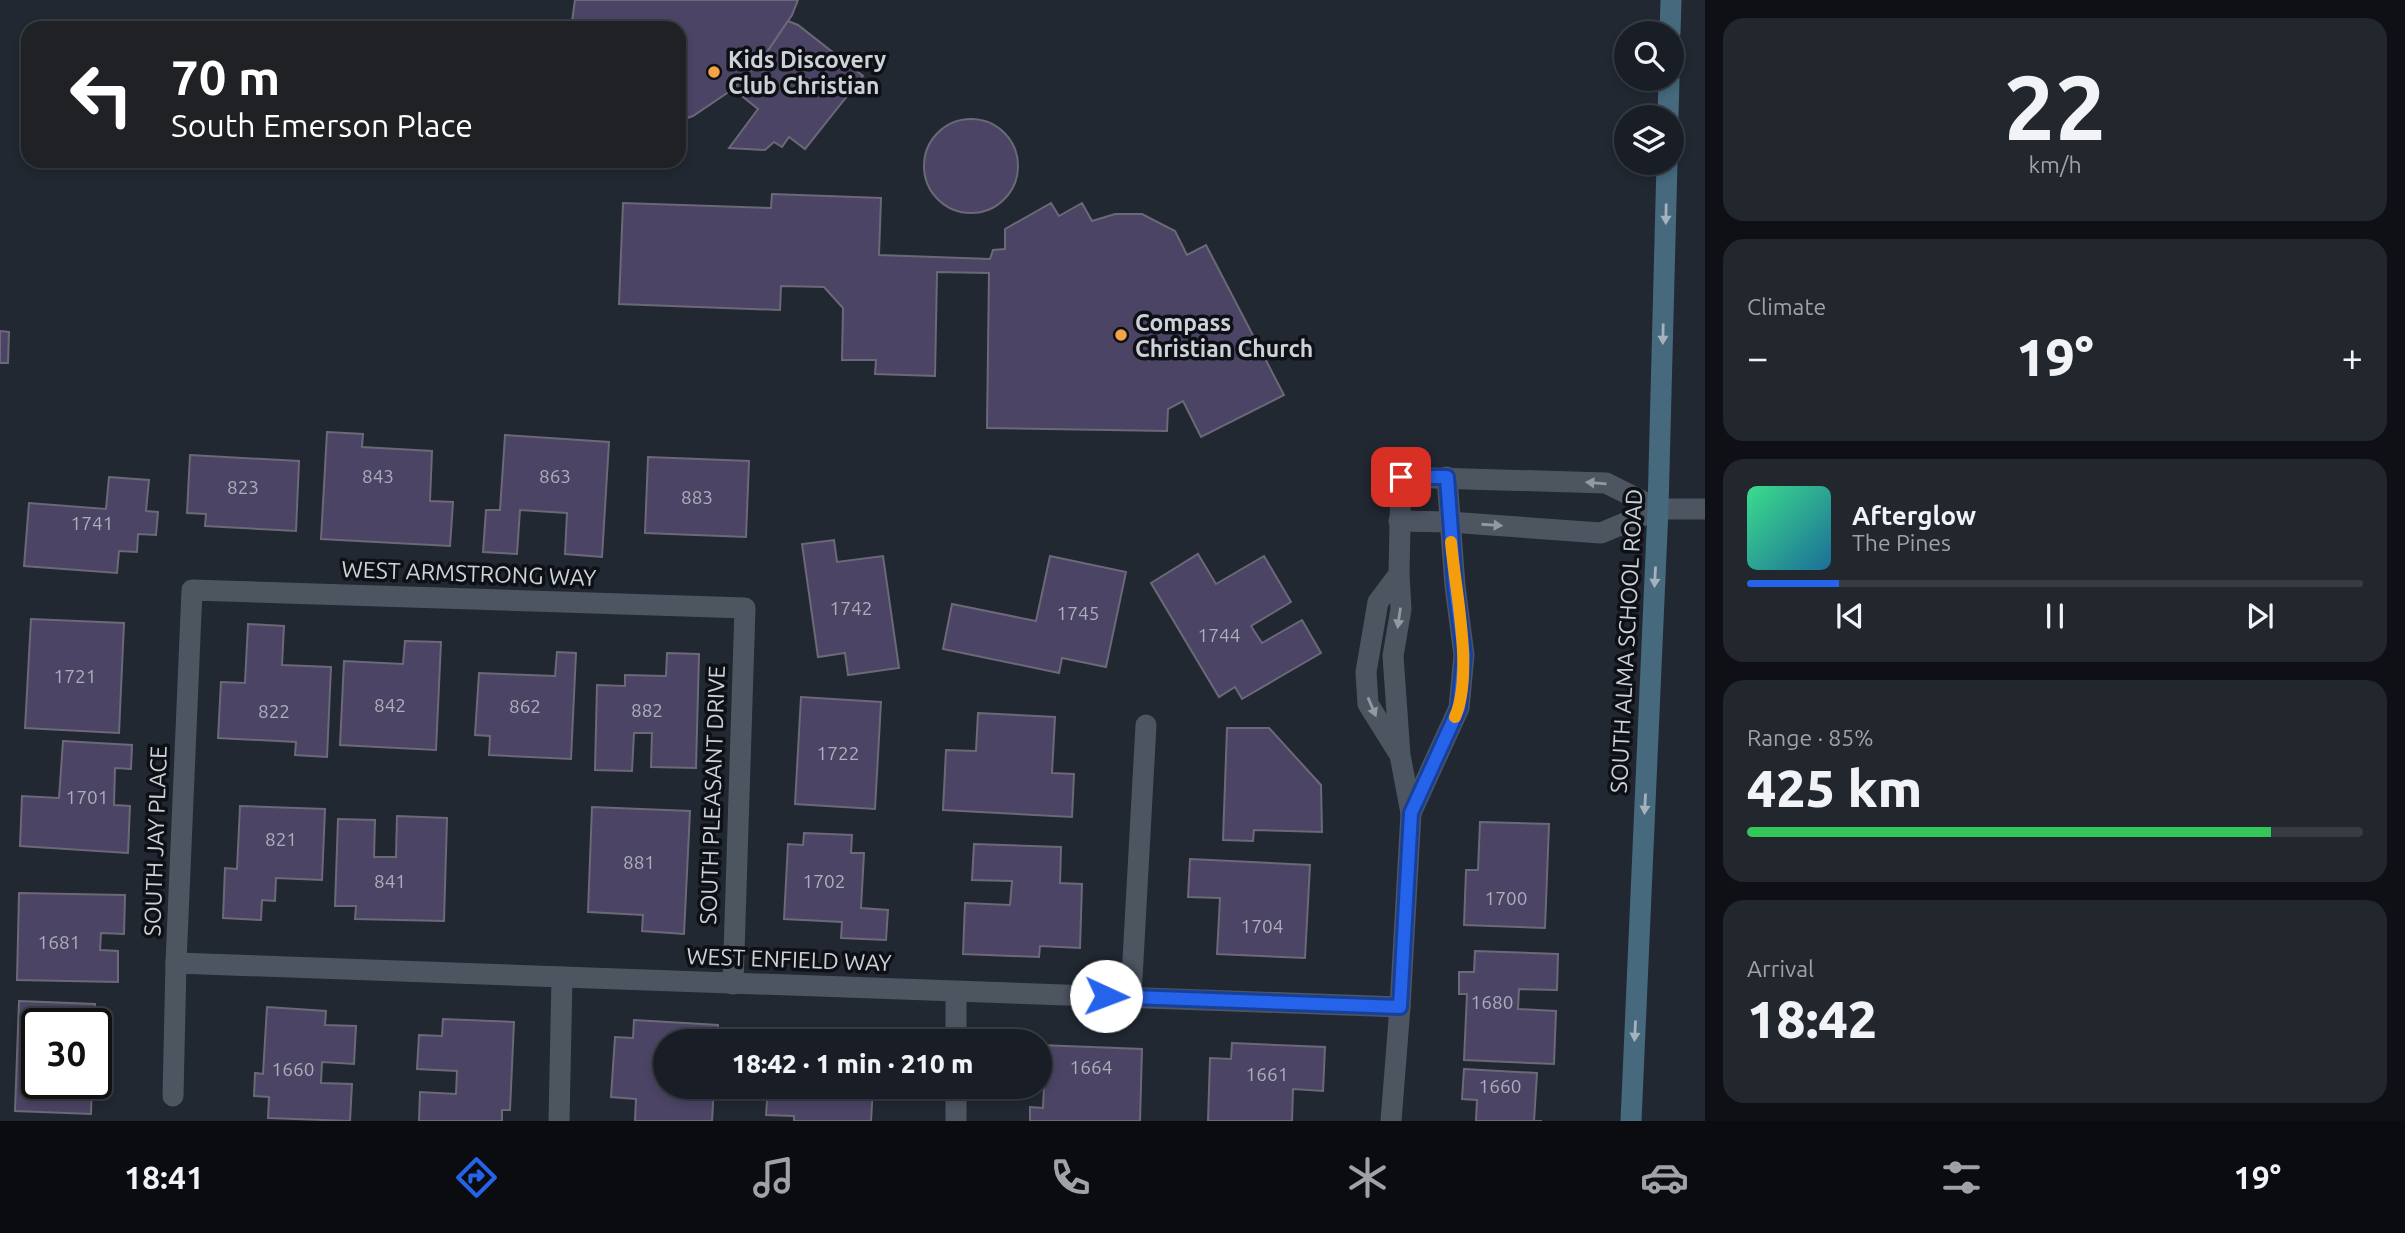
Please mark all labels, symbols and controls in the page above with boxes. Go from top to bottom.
map controls [1614,21,1684,175]
button: search [1614,21,1684,91]
place label: Kids Discovery Club Christian [728,47,886,98]
icon: left [56,49,147,140]
text: 70 m [171,49,280,104]
text: 22 [2004,55,2106,157]
marker: Kids Discovery Club Christian [706,64,722,80]
button: layers [1614,105,1684,175]
text: South Emerson Place [171,107,473,143]
text: km/h [2028,152,2082,177]
one-way arrow [1660,203,1672,225]
text: Climate [1747,294,1826,319]
place label: Compass Christian Church [1135,310,1313,361]
one-way arrow [1657,323,1669,345]
marker: Compass Christian Church [1113,327,1129,343]
text: 19° [2016,328,2094,386]
text: − [1747,336,1768,378]
text: + [2342,336,2363,378]
pin [1371,447,1431,507]
icon: arrive [1382,458,1420,496]
house number: 843 [362,465,394,487]
house number: 863 [539,465,571,487]
house number: 823 [227,476,259,498]
one-way arrow [1585,477,1607,488]
house number: 883 [681,486,713,508]
street label: SOUTH ALMA SCHOOL ROAD [1606,488,1646,794]
text: Afterglow [1852,501,1976,530]
house number: 1741 [71,512,113,534]
one-way arrow [1481,520,1503,531]
text: The Pines [1852,530,1951,555]
street label: WEST ARMSTRONG WAY [341,556,598,590]
one-way arrow [1650,566,1661,588]
house number: 1742 [830,597,872,619]
icon: previous [1831,597,1869,635]
icon: pause [2036,597,2074,635]
icon: next [2241,597,2279,635]
house number: 1745 [1057,602,1099,624]
one-way arrow [1393,607,1404,629]
house number: 1744 [1198,624,1240,646]
house number: 1721 [54,665,96,687]
street label: SOUTH PLEASANT DRIVE [695,665,729,925]
house number: 842 [374,694,406,716]
house number: 862 [509,695,541,717]
one-way arrow [1366,697,1377,718]
house number: 882 [631,699,663,721]
house number: 822 [258,700,290,722]
text: Range · 85% [1747,725,1874,750]
house number: 1722 [817,742,859,764]
street label: SOUTH JAY PLACE [139,745,171,937]
text: 425 km [1747,759,1922,817]
house number: 1701 [66,786,108,808]
one-way arrow [1639,793,1650,815]
house number: 821 [265,828,297,850]
house number: 881 [623,851,655,873]
house number: 841 [374,870,406,892]
house number: 1702 [803,870,845,892]
house number: 1700 [1485,887,1527,909]
house number: 1704 [1241,915,1283,937]
house number: 1681 [38,931,80,953]
street label: WEST ENFIELD WAY [686,943,893,975]
text: Arrival [1747,956,1814,981]
position arrow [1069,959,1143,1033]
text: 18:42 [1747,990,1877,1048]
house number: 1680 [1471,991,1513,1013]
speed limit sign: 30 [21,1008,112,1099]
one-way arrow [1629,1021,1640,1043]
text: 18:42 · 1 min · 210 m [732,1049,973,1078]
house number: 1664 [1070,1056,1112,1078]
house number: 1660 [272,1058,314,1080]
house number: 1661 [1246,1063,1288,1085]
house number: 1660 [1479,1075,1521,1097]
icon: directions [452,1153,501,1202]
icon: music [749,1153,798,1202]
icon: phone [1046,1153,1095,1202]
icon: climate [1343,1153,1392,1202]
icon: car [1640,1153,1689,1202]
icon: filters [1937,1153,1986,1202]
text: 18:41 [124,1159,204,1195]
text: 19° [2234,1159,2281,1195]

